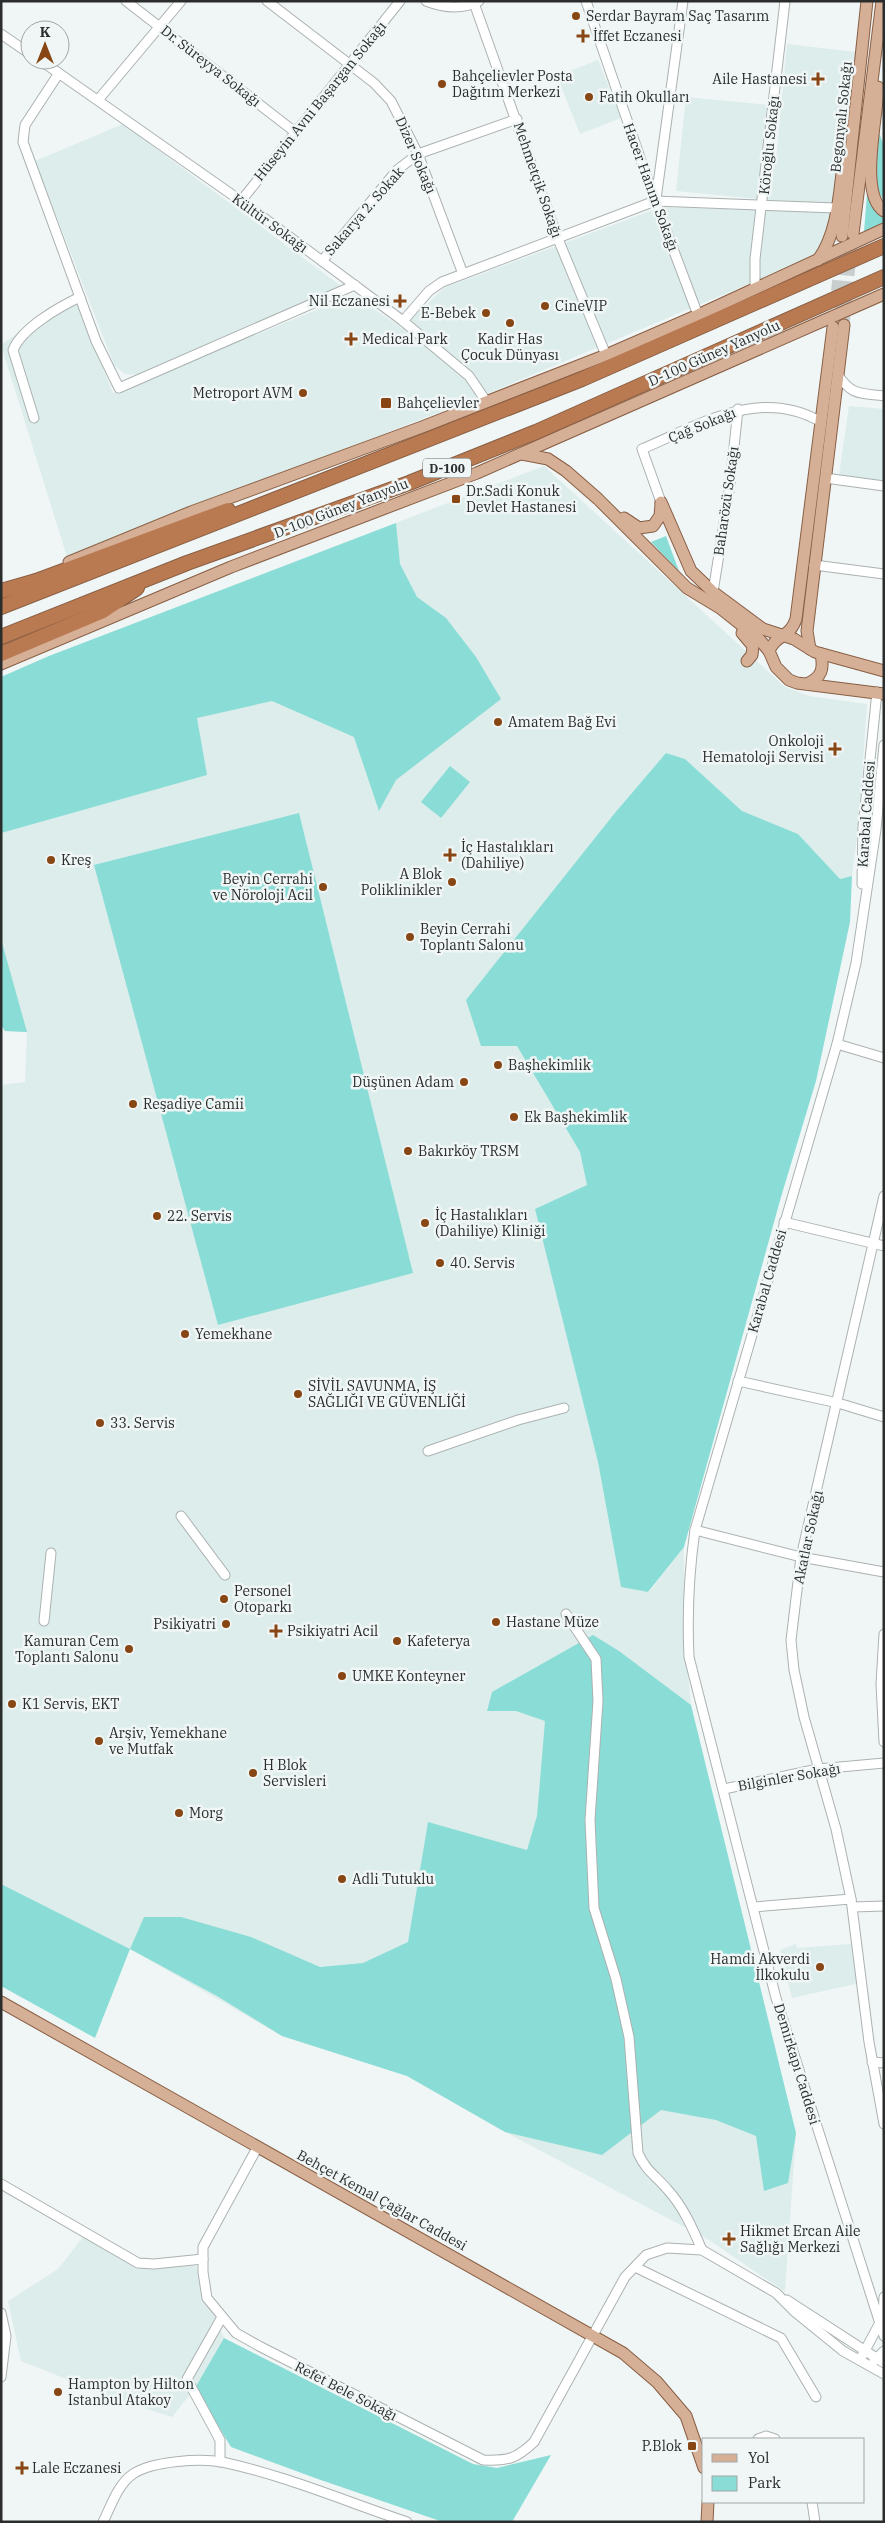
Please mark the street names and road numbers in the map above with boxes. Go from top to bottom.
street label: Hüseyin Avni Başargan Sokağı [250,17,390,185]
street label: Dr. Süreyya Sokağı [157,21,265,111]
street label: Begonyalı Sokağı [826,60,856,174]
street label: Köroğlu Sokağı [755,95,783,195]
street label: Dizer Sokağı [392,114,440,196]
street label: Mehmetçik Sokağı [510,120,566,240]
street label: Hacer Hanım Sokağı [619,120,683,254]
street label: Sakarya 2. Sokak [320,162,408,259]
street label: Kültür Sokağı [229,189,311,257]
street label: D-100 Güney Yanyolu [645,316,783,390]
street label: Çağ Sokağı [666,403,738,447]
street label: Baharözü Sokağı [709,445,743,557]
road number: D-100 [423,458,471,478]
street label: D-100 Güney Yanyolu [271,474,411,542]
street label: Karabal Caddesi [853,760,879,868]
street label: Karabal Caddesi [744,1227,790,1335]
street label: Akatlar Sokağı [789,1489,827,1585]
street label: Bilginler Sokağı [736,1759,842,1795]
street label: Demirkapı Caddesi [770,2001,824,2127]
street label: Behçet Kemal Çağlar Caddesi [294,2146,470,2254]
street label: Refet Bele Sokağı [292,2357,400,2425]

